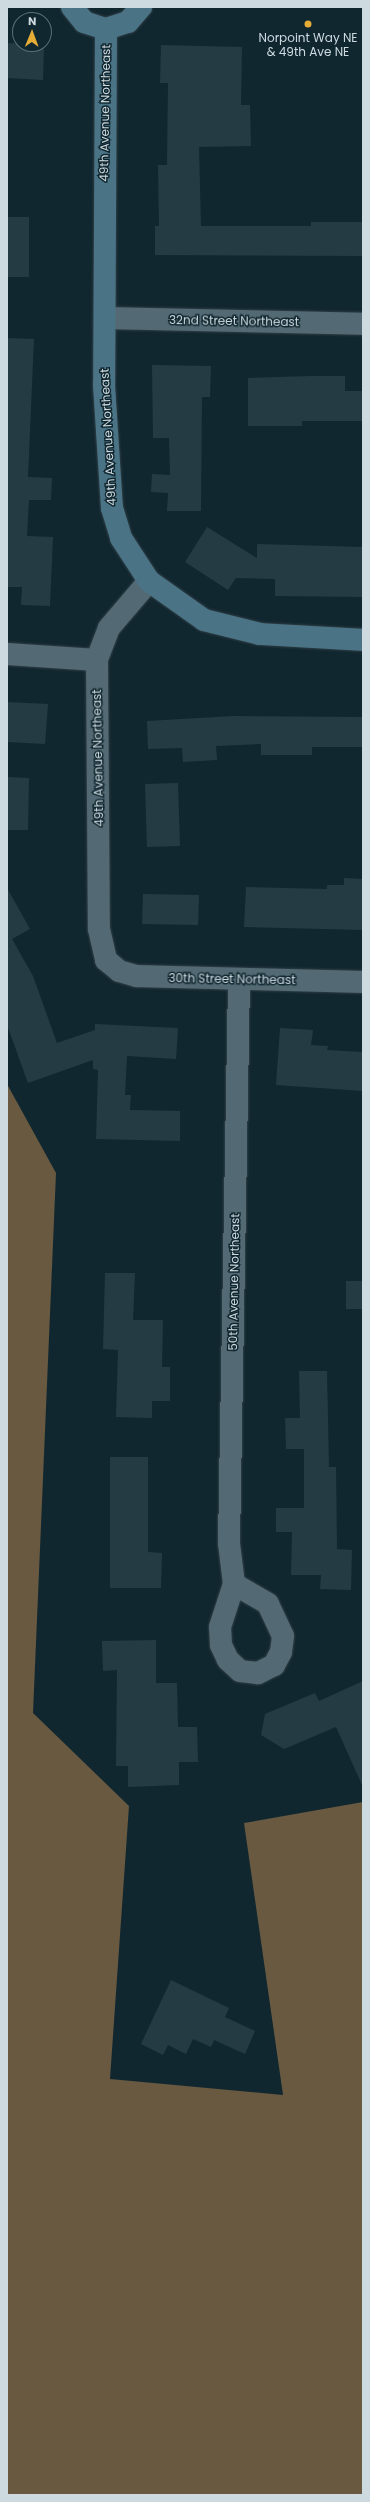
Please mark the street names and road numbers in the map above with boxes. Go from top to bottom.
street label: 49th Avenue Northeast [97,44,113,182]
street label: 32nd Street Northeast [169,313,299,329]
street label: 49th Avenue Northeast [97,368,119,506]
street label: 49th Avenue Northeast [90,689,106,827]
street label: 30th Street Northeast [168,971,296,987]
street label: 50th Avenue Northeast [226,1213,242,1351]

